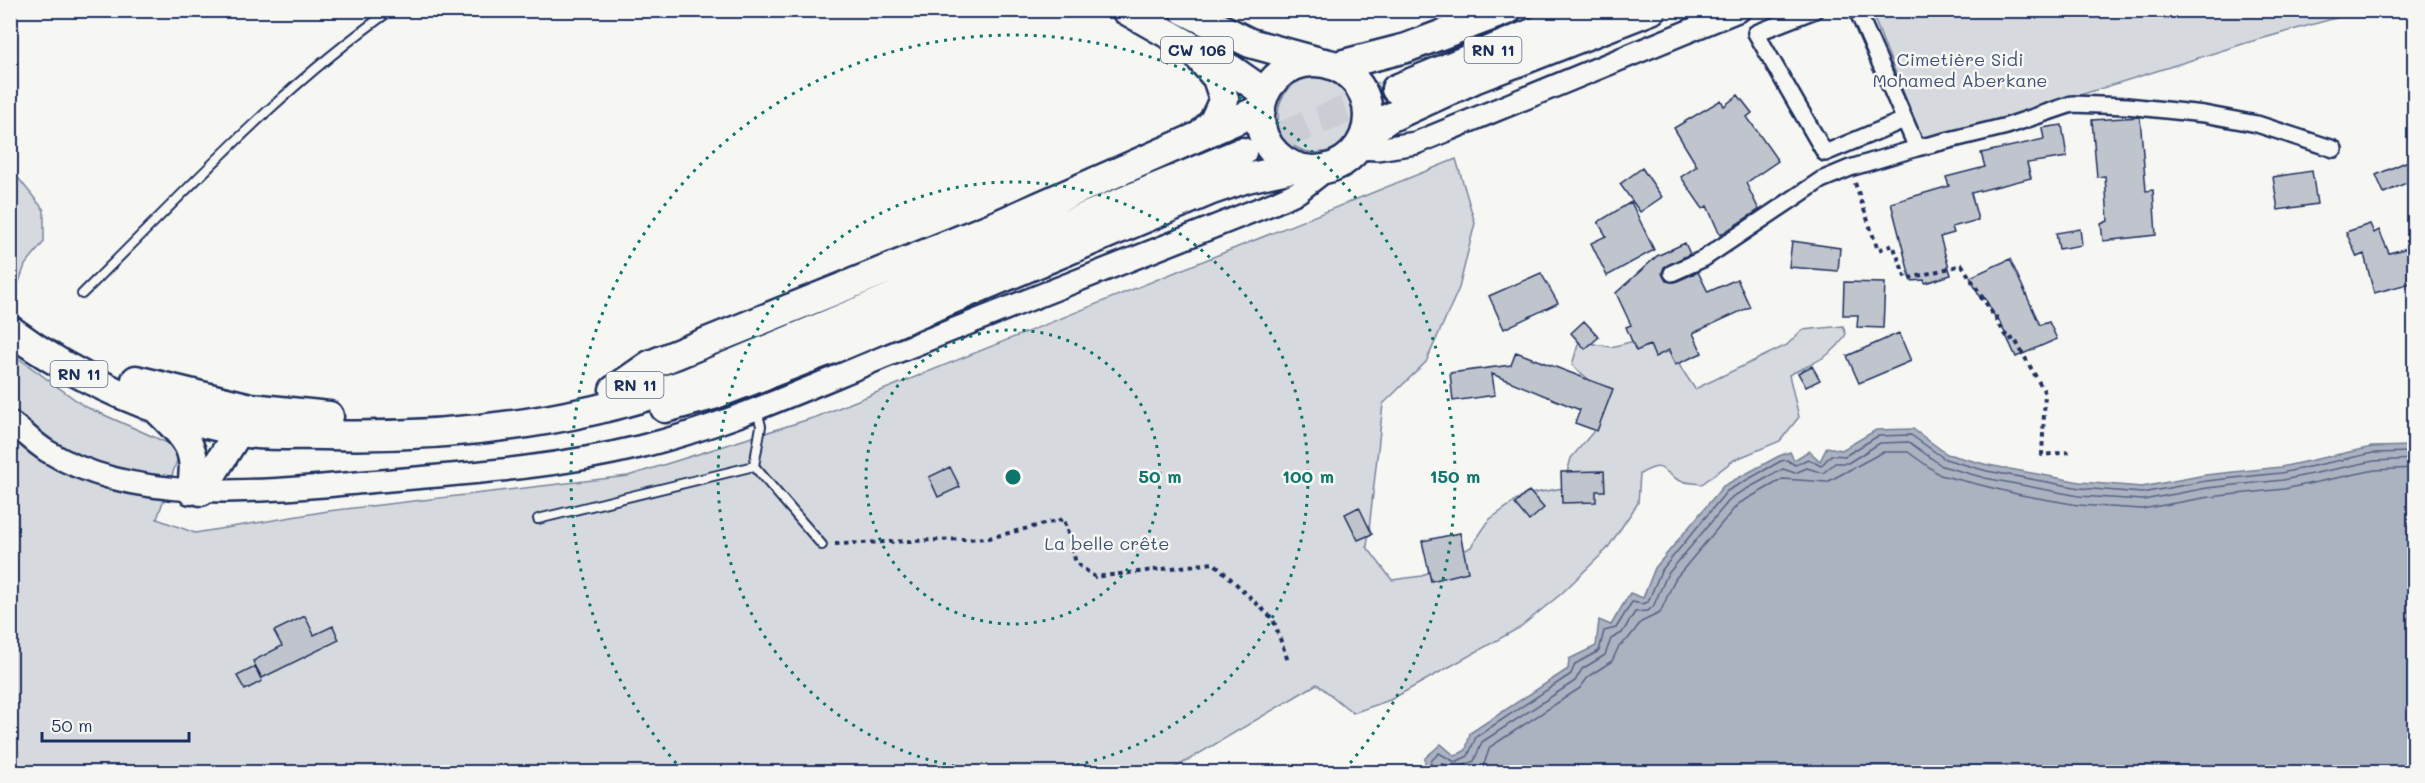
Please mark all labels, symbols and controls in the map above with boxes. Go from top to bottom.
road number: CW 106 [1161,37,1233,63]
road number: RN 11 [1464,37,1522,63]
park label: Cimetière Sidi Mohamed Aberkane [1872,47,2048,92]
road number: RN 11 [50,361,107,387]
road number: RN 11 [606,372,664,398]
text: 50 m [1139,464,1181,488]
text: 100 m [1282,464,1334,488]
text: 150 m [1430,464,1480,488]
centre of rings [1003,467,1023,487]
park label: La belle crête [1045,531,1169,555]
scale bar [42,705,189,743]
text: 50 m [51,713,93,737]

